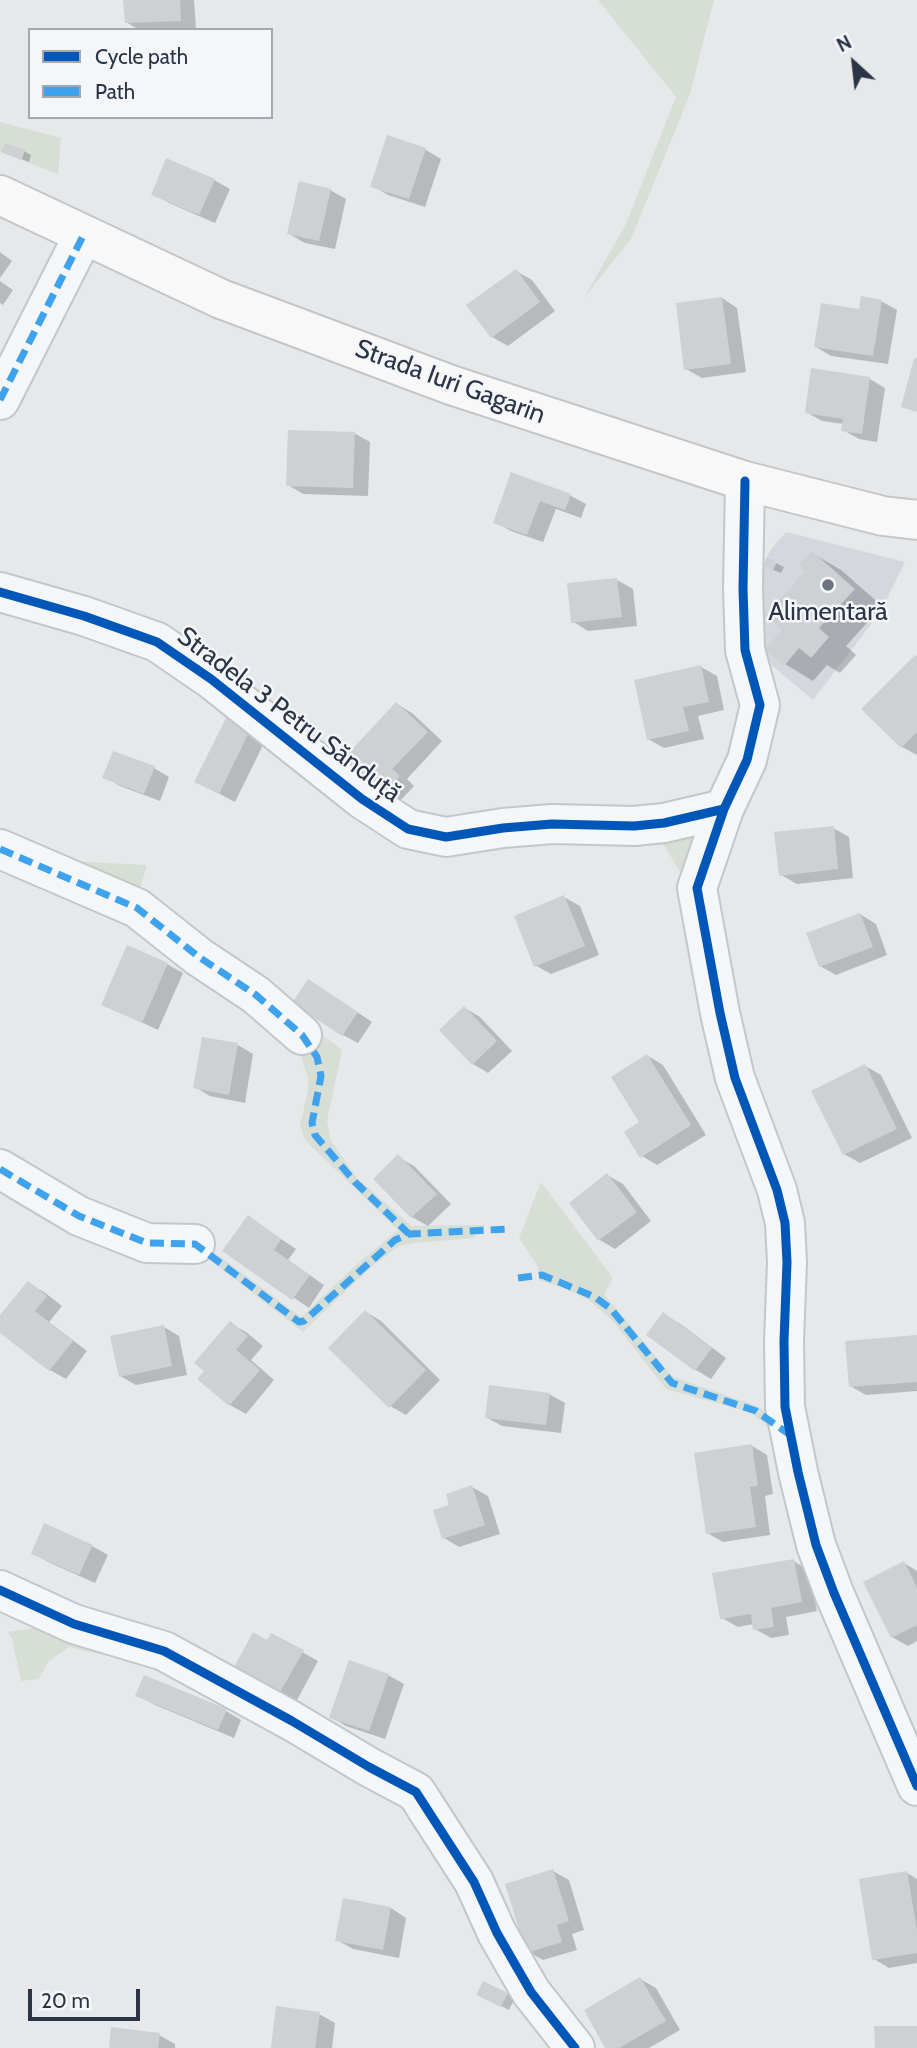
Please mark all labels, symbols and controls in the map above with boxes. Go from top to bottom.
legend [28,28,273,119]
north arrow [819,28,889,98]
text: N [833,31,855,57]
text: Cycle path [95,44,188,69]
text: Path [95,79,135,104]
street label: Strada Iuri Gagarin [351,333,549,431]
marker: Alimentară [820,577,836,593]
place label: Alimentară [768,596,888,628]
street label: Stradela 3 Petru Sănduță [171,621,407,809]
scale bar [32,1974,144,2018]
text: 20 m [41,1988,90,2013]

